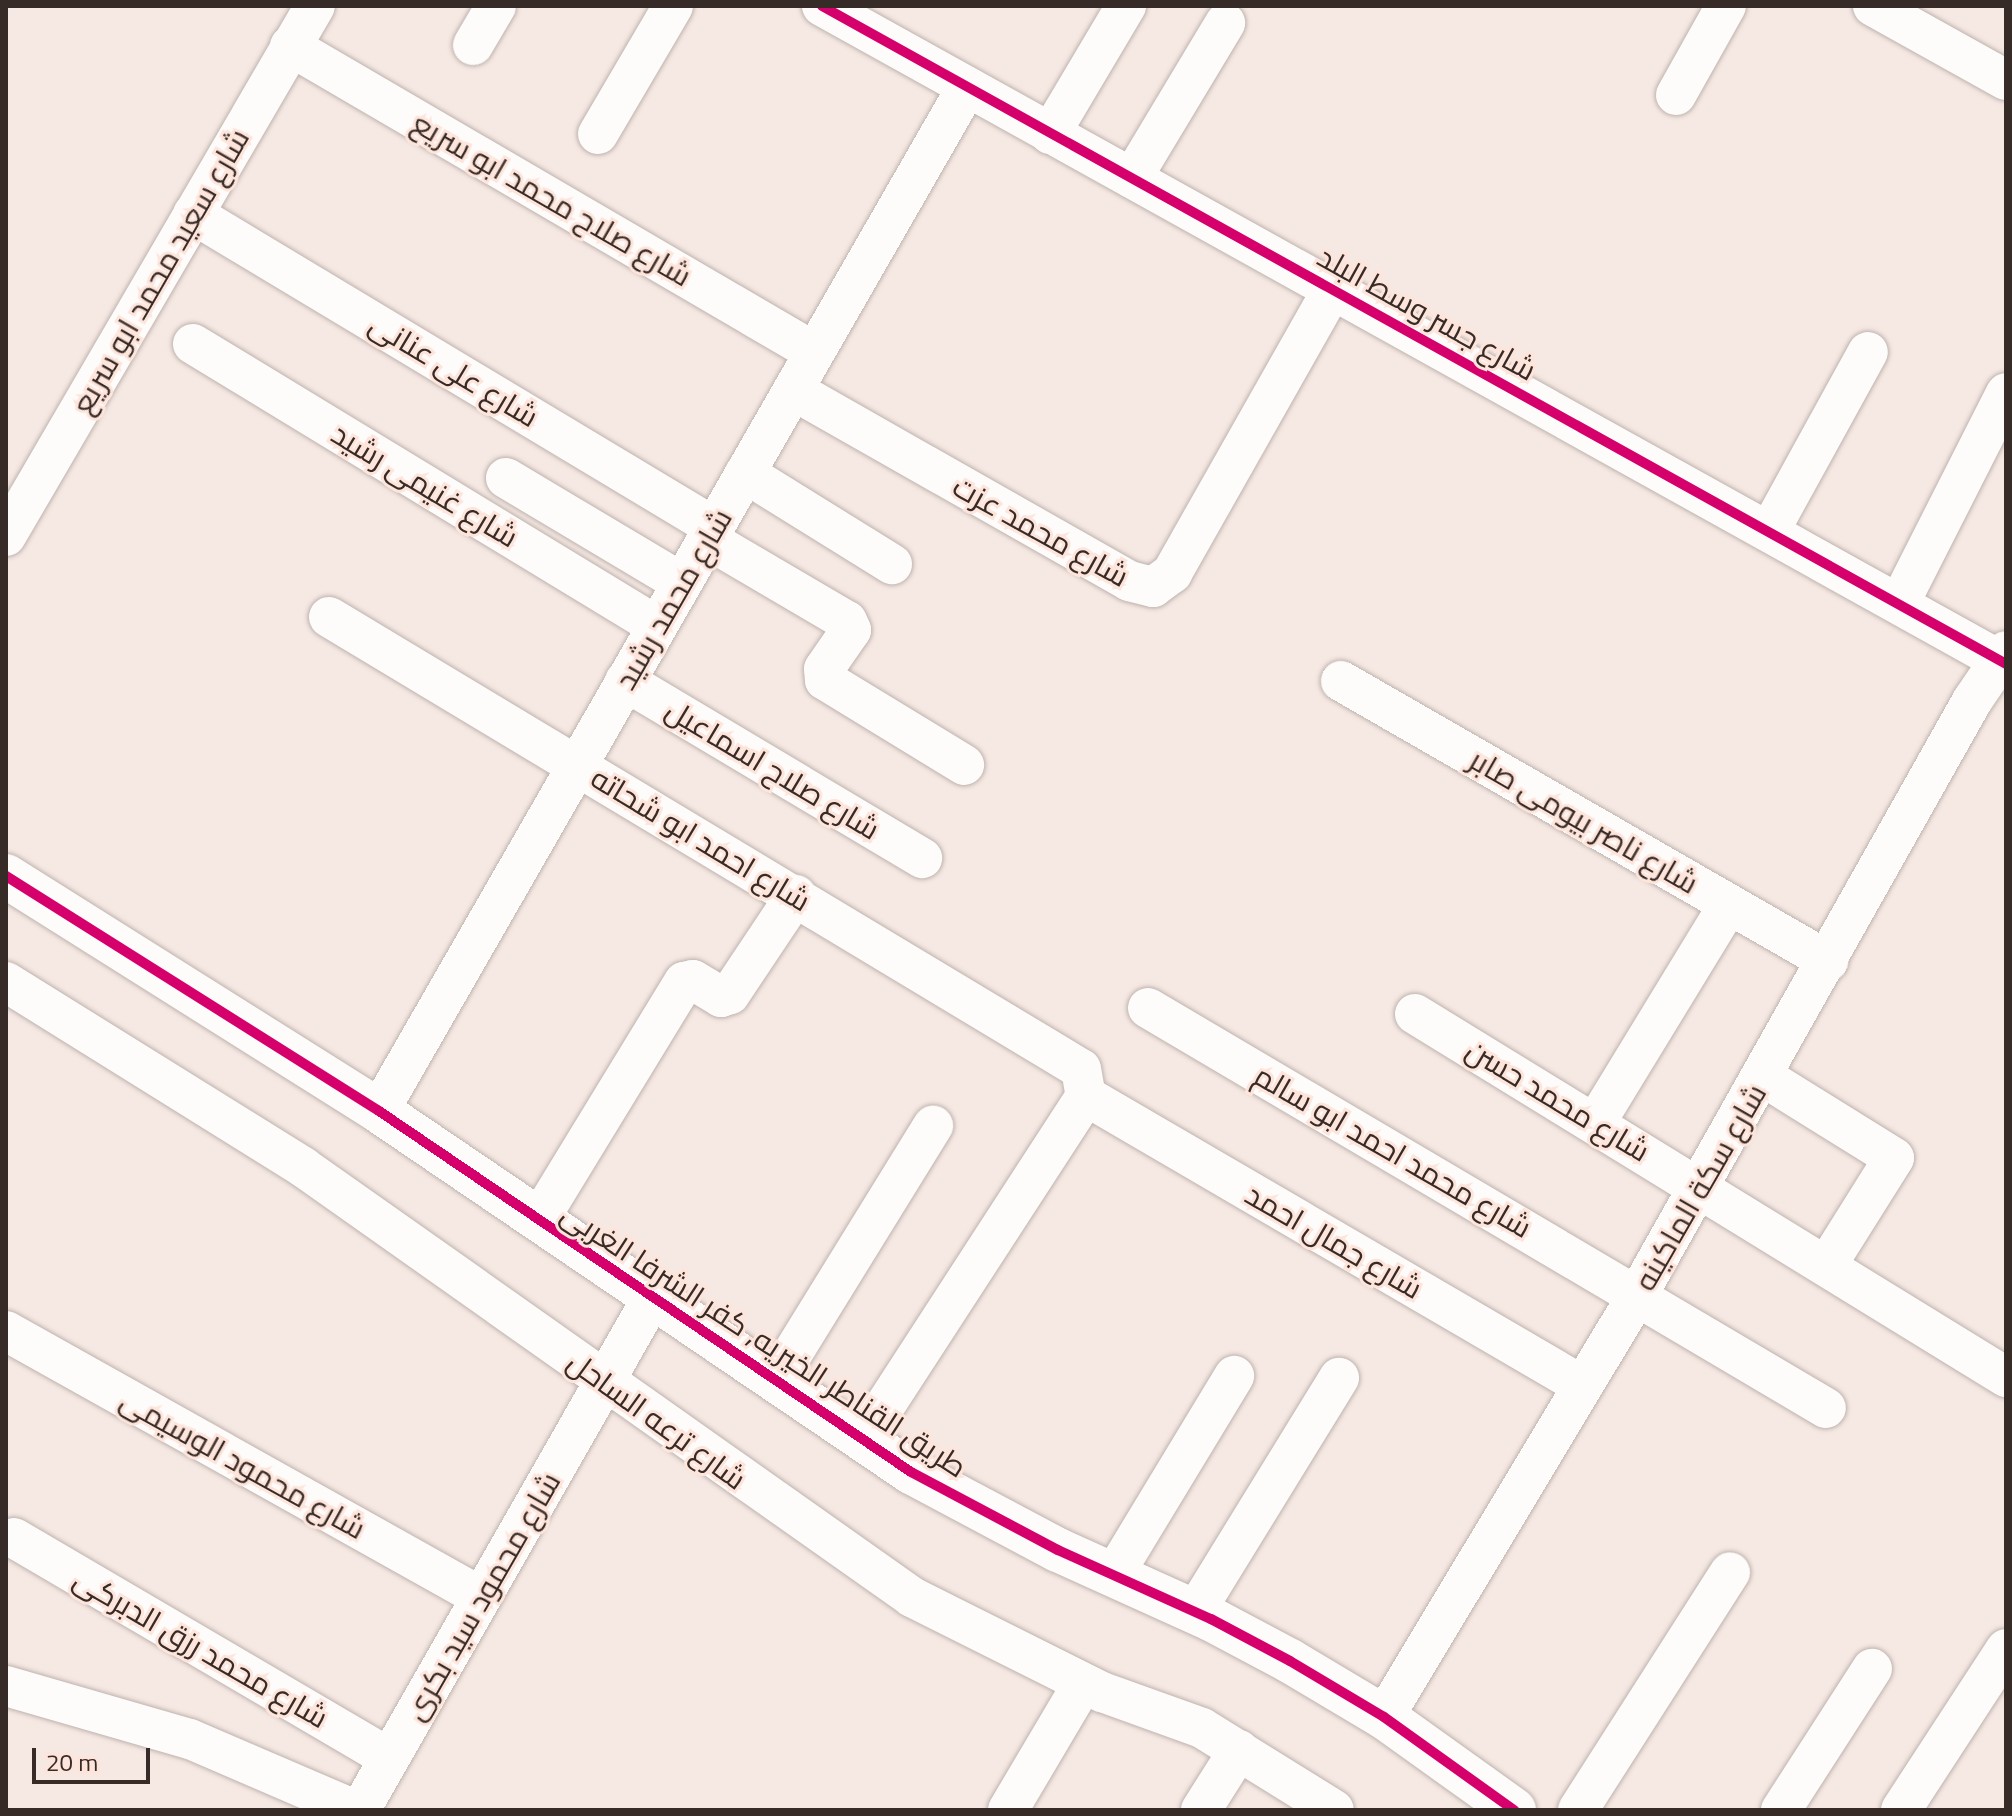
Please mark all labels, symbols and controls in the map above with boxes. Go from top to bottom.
street label: شارع صلاح محمد ابو سريع [406,104,698,294]
street label: شارع سعيد محمد ابو سريع [64,122,256,420]
street label: شارع جسر وسط البلد [1311,238,1543,388]
street label: شارع على عنانى [363,305,545,435]
street label: شارع غنيمى رشيد [325,415,525,555]
street label: شارع محمد عزت [947,468,1135,594]
street label: شارع محمد رشيد [607,502,739,696]
street label: شارع صلاح اسماعيل [660,691,886,847]
street label: شارع ناصر بيومى صابر [1463,741,1705,901]
street label: شارع احمد ابو شحاته [585,759,817,919]
street label: شارع محمد حسن [1460,1031,1656,1169]
street label: شارع محمد احمد ابو سالم [1248,1057,1538,1245]
street label: شارع سكة الماكينه [1626,1077,1774,1297]
street label: شارع جمال احمد [1239,1176,1429,1306]
street label: طريق القناطر الخيريه, كفر الشرفا الغربى [555,1195,973,1485]
street label: شارع ترعه الساحل [561,1343,753,1497]
street label: شارع محمود الوسيمى [114,1382,372,1546]
street label: شارع محمود سيد بكرى [396,1465,568,1727]
street label: شارع محمد رزق الدبركى [67,1560,335,1736]
scale bar [36,1732,154,1782]
text: 20 m [46,1744,98,1780]

